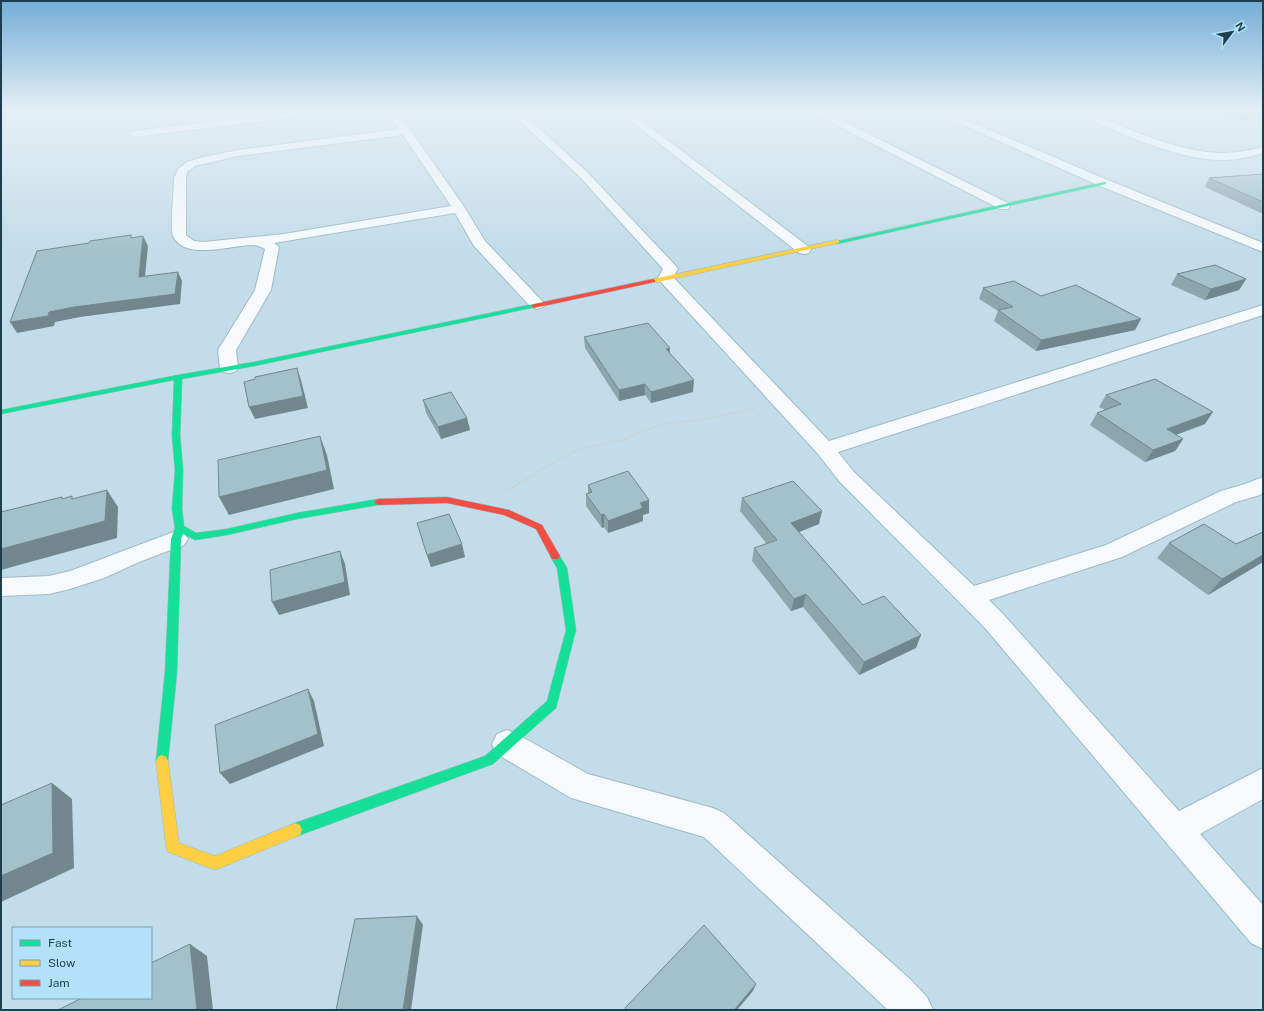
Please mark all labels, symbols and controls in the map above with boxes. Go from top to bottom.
north arrow [1212,12,1252,52]
text: N [1233,20,1248,34]
legend [12,927,152,999]
text: Fast [48,936,73,950]
text: Slow [48,956,76,970]
text: Jam [48,976,70,990]

